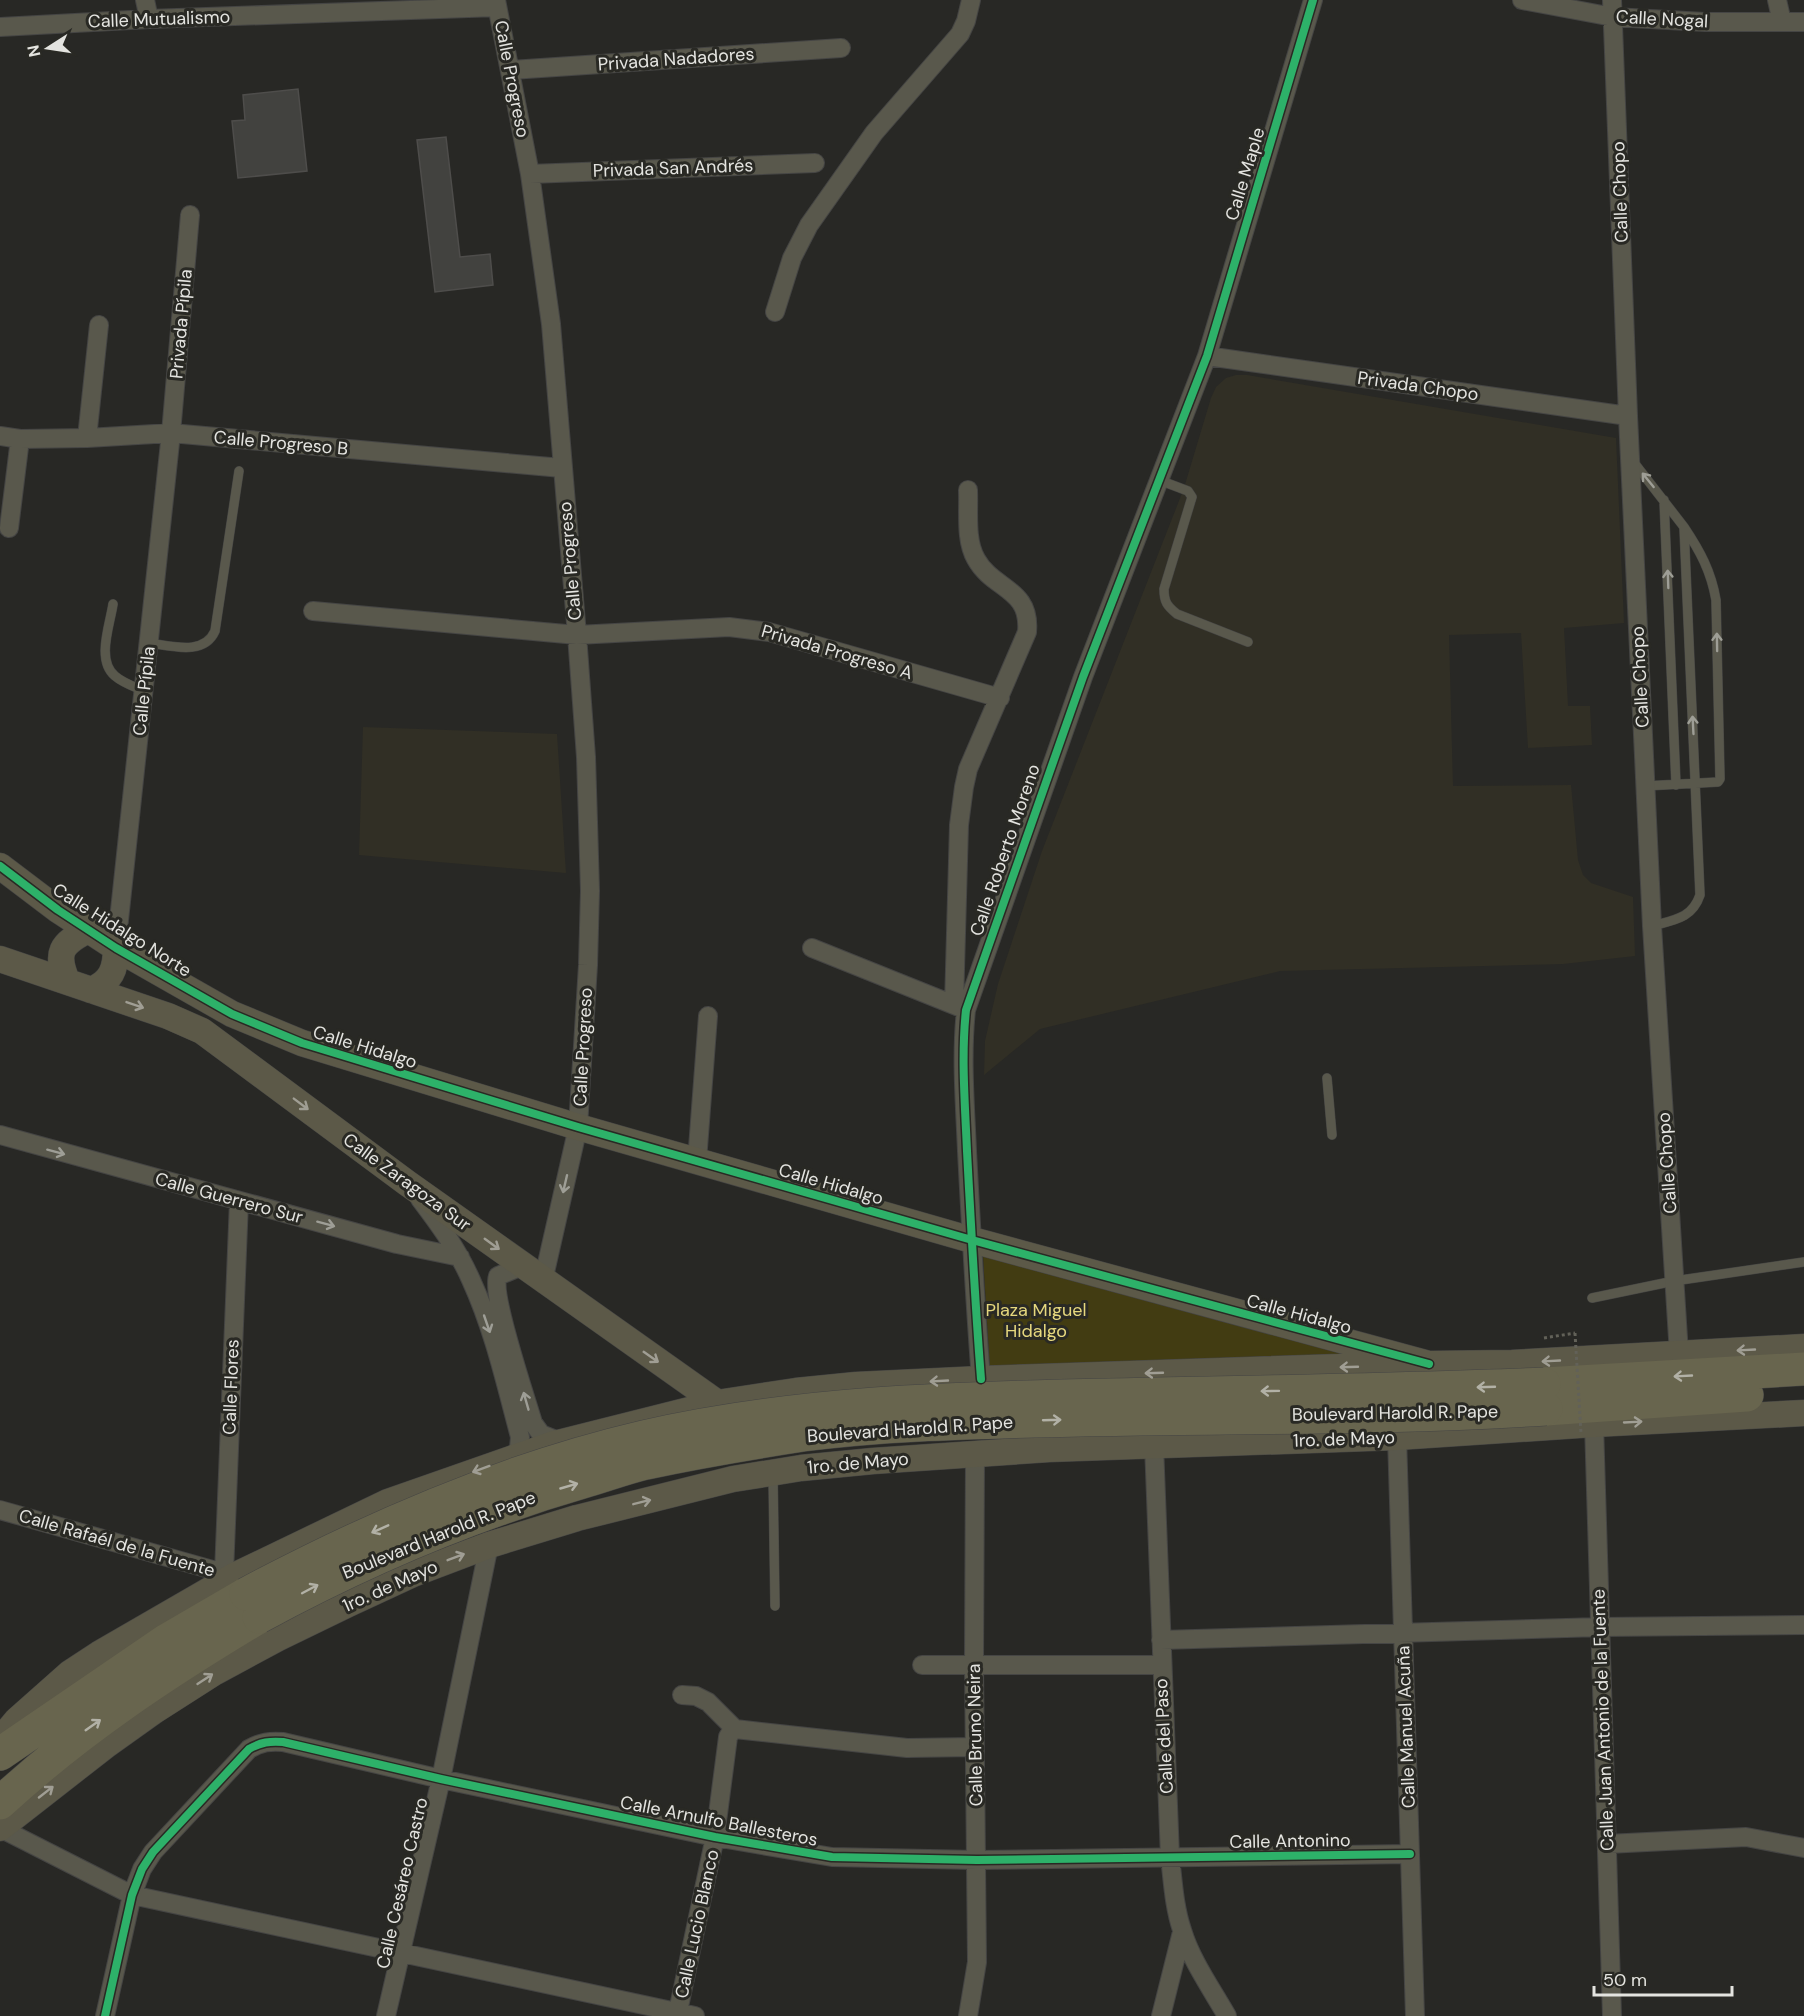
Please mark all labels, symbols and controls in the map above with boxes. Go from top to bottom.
street label: Calle Mutualismo [87,5,231,33]
street label: Calle Nogal [1615,5,1709,33]
north arrow [18,18,78,78]
street label: Calle Progreso [489,18,535,140]
street label: Privada Nadadores [597,42,755,76]
text: N [22,43,45,59]
street label: Calle Maple [1219,124,1271,224]
street label: Calle Chopo [1606,141,1634,243]
street label: Privada San Andrés [592,153,754,183]
street label: Privada Pípila [164,268,198,380]
street label: Privada Chopo [1356,366,1480,406]
street label: Calle Progreso B [213,425,349,461]
one-way arrow [1641,472,1654,488]
street label: Calle Progreso [553,501,587,621]
one-way arrow [1662,570,1673,590]
street label: Privada Progreso A [759,619,915,685]
street label: Calle Chopo [1625,626,1655,728]
one-way arrow [1711,632,1723,652]
street label: Calle Pípila [127,645,161,737]
one-way arrow [1687,716,1698,736]
street label: Calle Roberto Moreno [964,761,1046,939]
street label: Calle Hidalgo Norte [48,878,196,982]
street label: Calle Progreso [568,987,598,1107]
one-way arrow [125,1000,144,1011]
street label: Calle Hidalgo [310,1020,420,1074]
one-way arrow [293,1097,309,1110]
street label: Calle Chopo [1651,1111,1683,1215]
street label: Calle Zaragoza Sur [338,1128,476,1237]
one-way arrow [46,1146,65,1158]
street label: Calle Hidalgo [776,1158,886,1210]
street label: Calle Guerrero Sur [152,1167,306,1229]
one-way arrow [559,1174,570,1194]
one-way arrow [316,1219,335,1231]
one-way arrow [483,1238,499,1250]
street label: Calle Hidalgo [1244,1288,1354,1340]
park label: Plaza Miguel Hidalgo [985,1298,1087,1343]
one-way arrow [483,1315,494,1333]
street label: Calle Flores [217,1339,245,1435]
one-way arrow [1736,1345,1756,1356]
one-way arrow [642,1351,659,1363]
one-way arrow [1541,1355,1561,1366]
one-way arrow [1340,1361,1360,1372]
one-way arrow [1145,1368,1165,1379]
one-way arrow [1673,1371,1693,1382]
one-way arrow [929,1375,949,1386]
one-way arrow [1476,1381,1496,1392]
one-way arrow [1260,1386,1280,1397]
one-way arrow [520,1392,531,1411]
street label: Boulevard Harold R. Pape [1292,1399,1498,1427]
street label: Boulevard Harold R. Pape [806,1410,1014,1448]
one-way arrow [1041,1415,1061,1426]
one-way arrow [1623,1416,1643,1427]
street label: 1ro. de Mayo [1293,1425,1395,1453]
street label: 1ro. de Mayo [806,1447,910,1479]
one-way arrow [472,1464,491,1475]
one-way arrow [559,1480,578,1491]
street label: Boulevard Harold R. Pape [339,1485,539,1585]
one-way arrow [633,1495,652,1507]
street label: Calle Rafaél de la Fuente [16,1503,218,1583]
one-way arrow [371,1524,389,1535]
one-way arrow [446,1551,465,1562]
street label: 1ro. de Mayo [339,1554,441,1618]
one-way arrow [301,1583,319,1594]
street label: Calle Juan Antonio de la Fuente [1586,1589,1620,1851]
street label: Calle Manuel Acuña [1391,1645,1421,1809]
street label: Calle Bruno Neira [962,1663,988,1807]
one-way arrow [196,1672,213,1684]
street label: Calle del Paso [1149,1678,1179,1794]
one-way arrow [85,1719,101,1731]
one-way arrow [38,1785,54,1798]
street label: Calle Arnulfo Ballesteros [618,1790,820,1852]
street label: Calle Cesáreo Castro [371,1795,433,1971]
street label: Calle Antonino [1229,1828,1351,1854]
street label: Calle Lucio Blanco [670,1847,724,2001]
scale bar [1594,1959,1732,1997]
text: 50 m [1603,1968,1647,1992]

